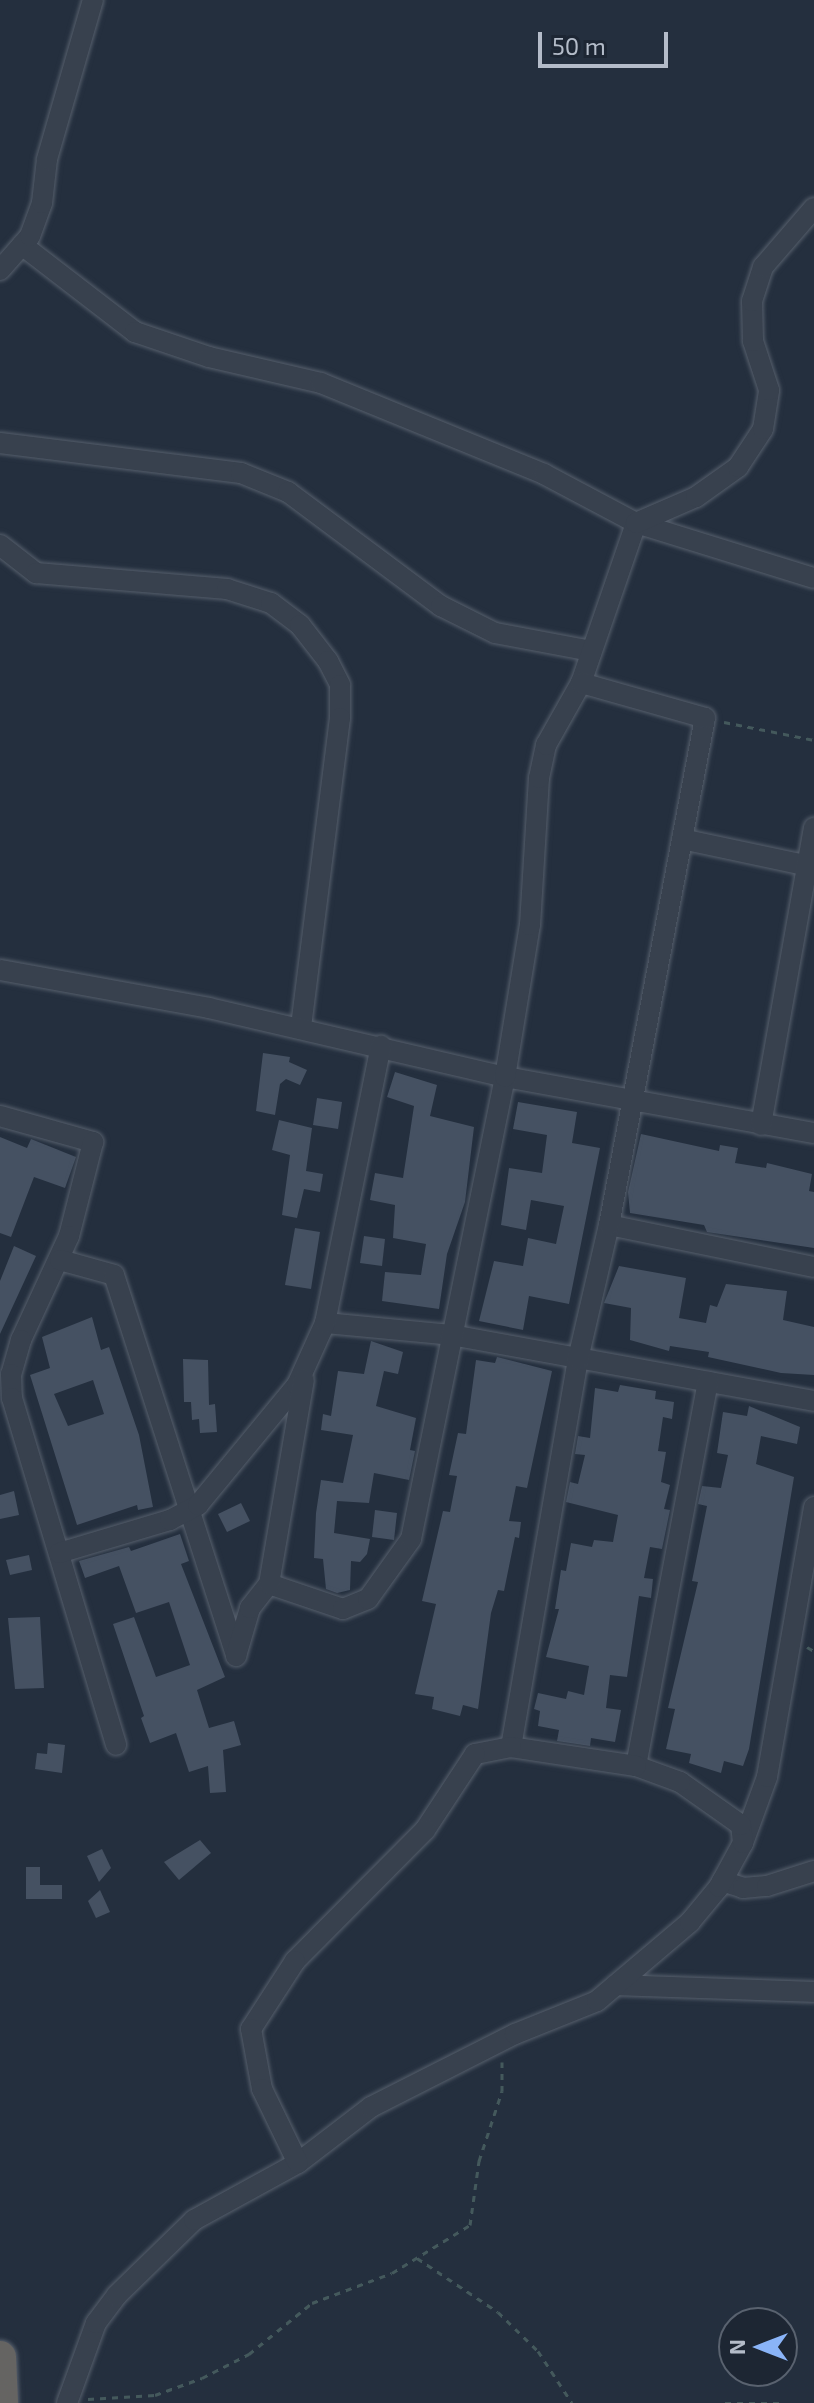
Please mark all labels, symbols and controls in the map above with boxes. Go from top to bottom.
scale bar [542,16,672,66]
text: 50 m [552,31,606,60]
north arrow [718,2307,798,2387]
text: N [723,2339,749,2355]

